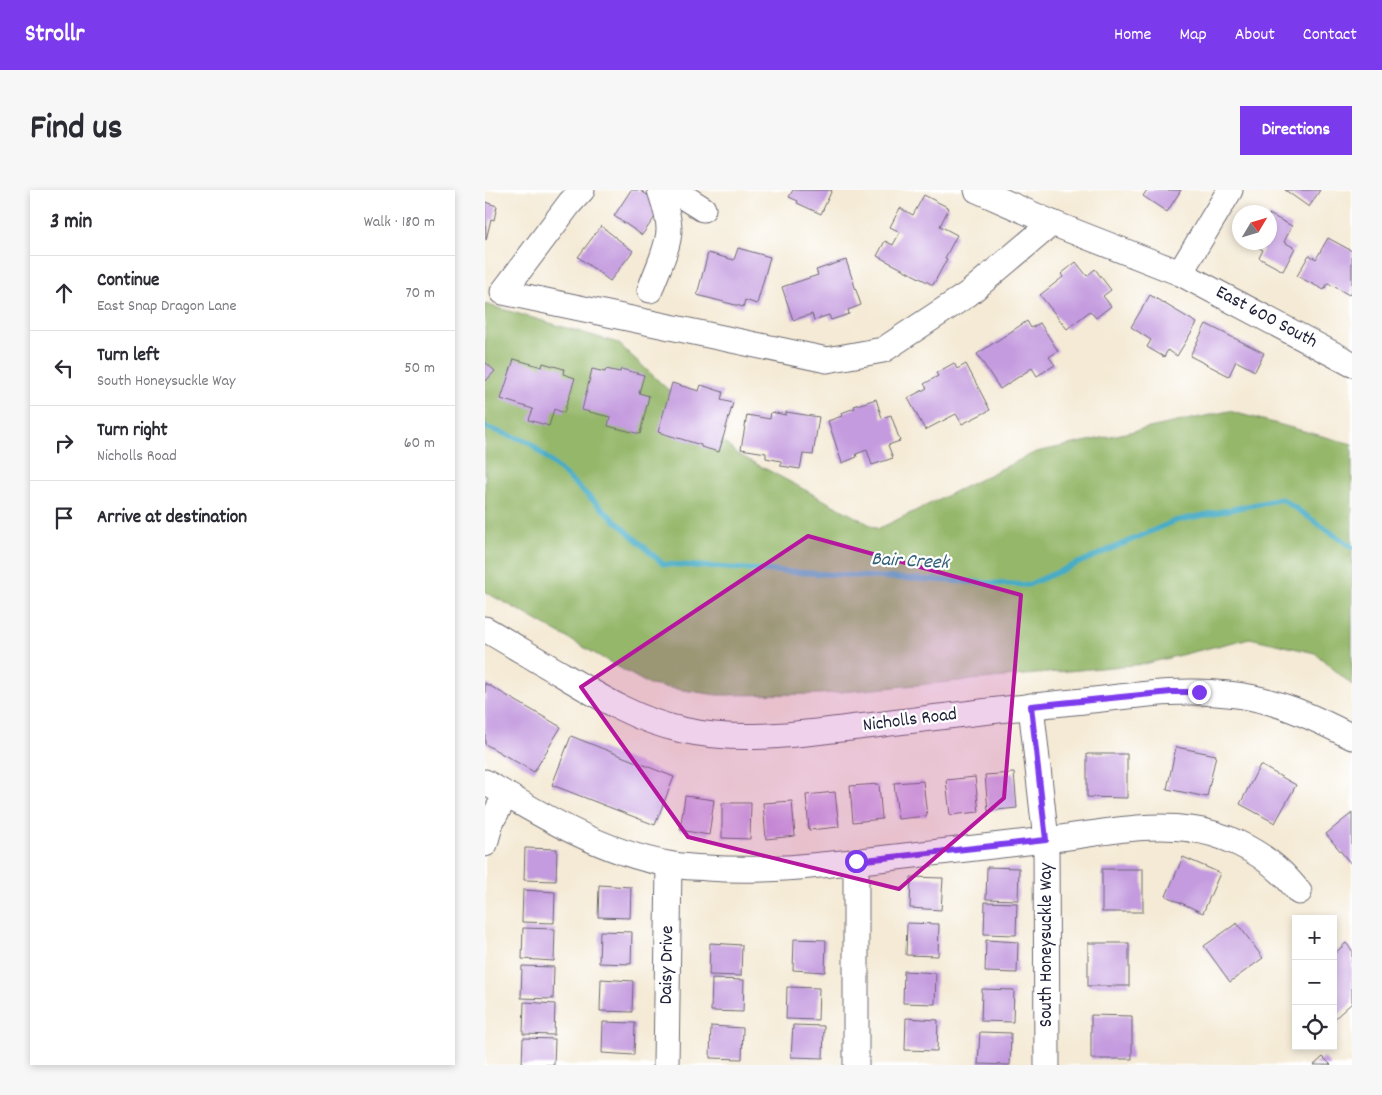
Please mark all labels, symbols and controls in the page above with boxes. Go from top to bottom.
text: Strollr [25,18,84,52]
text: Home [1114,23,1151,48]
text: Map [1179,23,1207,48]
text: About [1235,23,1275,48]
text: Contact [1303,23,1357,48]
text: Find us [30,105,122,155]
button: Directions [1240,106,1352,155]
north arrow [1232,205,1277,250]
text: 3 min [50,208,92,238]
text: Walk · 180 m [364,211,435,234]
text: Continue [97,268,159,295]
icon: ahead [50,279,78,307]
street label: East 600 South [1210,280,1322,356]
text: 70 m [405,282,435,305]
text: East Snap Dragon Lane [97,295,236,318]
text: Turn left [97,343,160,370]
icon: left [50,354,78,382]
text: 50 m [404,357,435,380]
text: South Honeysuckle Way [97,370,236,393]
text: Turn right [97,418,168,445]
icon: right [50,429,78,457]
text: 60 m [404,432,435,455]
text: Nicholls Road [97,445,177,468]
icon: arrive [50,504,78,532]
text: Arrive at destination [97,505,247,532]
water label: Bair Creek [871,546,951,578]
route end [1188,681,1211,704]
street label: Nicholls Road [861,702,959,740]
route start [845,850,868,873]
street label: South Honeysuckle Way [1034,862,1061,1027]
map controls [1292,915,1337,1050]
button: + [1292,915,1337,960]
street label: Daisy Drive [654,925,682,1005]
button: − [1292,960,1337,1005]
button: locate [1292,1005,1337,1050]

